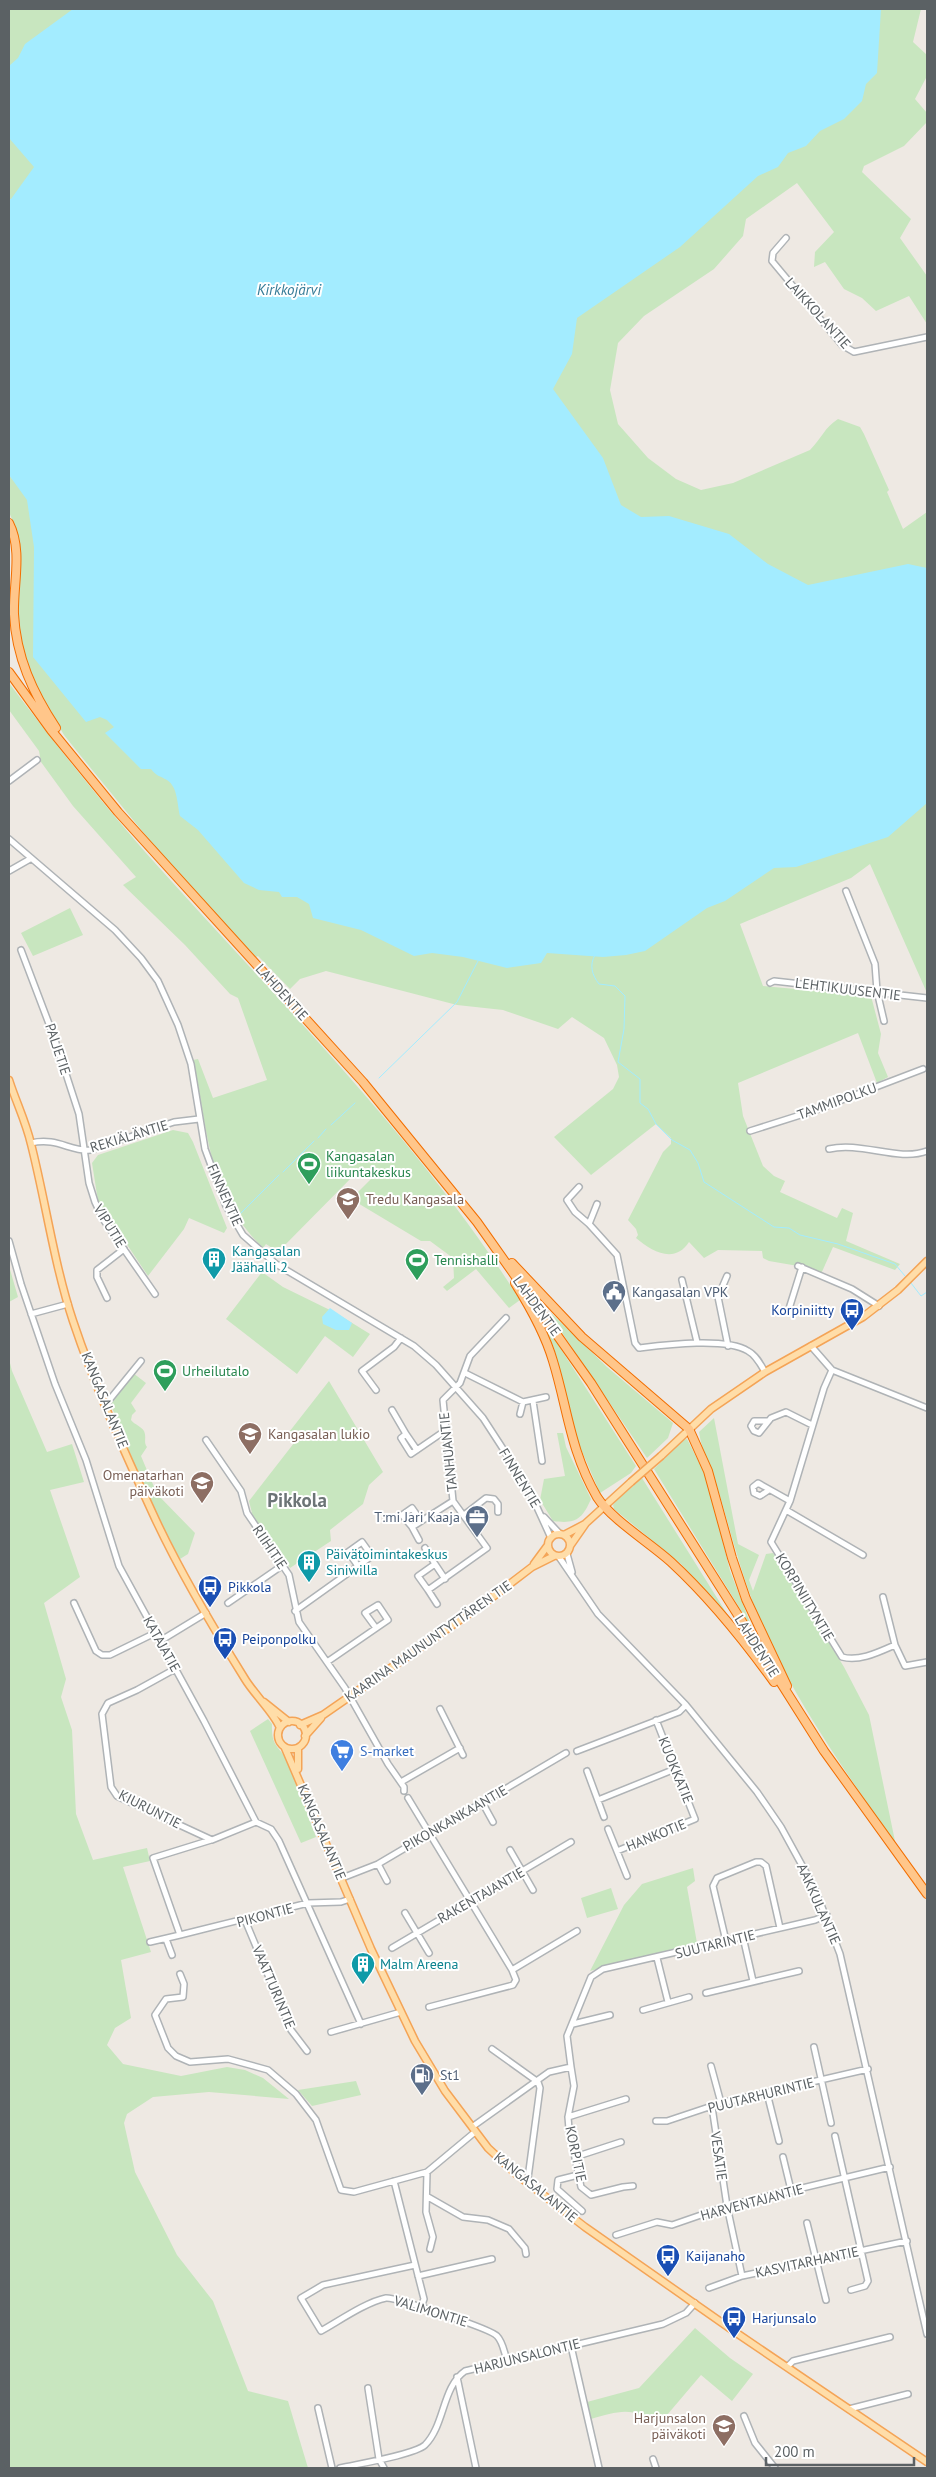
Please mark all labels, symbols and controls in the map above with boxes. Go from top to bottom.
street label: LAIKKOLANTIE [781,274,855,352]
water label: Kirkkojärvi [257,280,322,299]
street label: LAHDENTIE [252,960,312,1024]
street label: LEHTIKUUSENTIE [794,974,902,1004]
street label: PALJETIE [41,1021,75,1077]
street label: TAMMIPOLKU [795,1078,879,1124]
street label: REKIÄLÄNTIE [88,1116,170,1156]
place label: Kangasalan liikuntakeskus [326,1147,411,1181]
sports icon: Kangasalan liikuntakeskus [296,1151,322,1185]
street label: FINNENTIE [203,1161,247,1229]
school or university icon: Tredu Kangasala [335,1186,361,1220]
place label: Tredu Kangasala [366,1190,464,1208]
street label: VIPUTIE [89,1200,130,1251]
place label: Kangasalan Jäähalli 2 [231,1242,301,1276]
building icon: Kangasalan Jäähalli 2 [201,1246,227,1280]
sports icon: Tennishalli [404,1247,430,1281]
place label: Tennishalli [434,1251,499,1269]
street label: LAHDENTIE [509,1272,565,1340]
public building icon: Kangasalan VPK [601,1279,627,1313]
place label: Kangasalan VPK [632,1283,729,1301]
bus stop icon: Korpiniitty [839,1297,865,1331]
place label: Korpiniitty [771,1301,834,1319]
street label: KANGASALANTIE [77,1349,133,1451]
sports icon: Urheilutalo [152,1358,178,1392]
place label: Urheilutalo [182,1362,249,1380]
street label: TANHUANTIE [435,1411,461,1493]
school or university icon: Kangasalan lukio [237,1421,263,1455]
place label: Kangasalan lukio [268,1425,370,1443]
street label: FINNENTIE [495,1445,545,1511]
place label: Omenatarhan päiväkoti [103,1466,184,1500]
school or university icon: Omenatarhan päiväkoti [189,1470,215,1504]
district label: Pikkola [267,1488,327,1512]
office icon: T:mi Jari Kaaja [464,1504,490,1538]
place label: T:mi Jari Kaaja [374,1508,460,1526]
street label: RIIHITIE [249,1522,291,1572]
place label: Päivätoimintakeskus Siniwilla [326,1545,448,1579]
building icon: Päivätoimintakeskus Siniwilla [296,1549,322,1583]
street label: KORPINIITYNTIE [772,1550,838,1644]
bus stop icon: Pikkola [197,1574,223,1608]
street label: KAARINA MAUNUNTYTTÄREN TIE [341,1576,515,1706]
place label: Pikkola [228,1578,271,1596]
street label: LAHDENTIE [731,1611,783,1681]
street label: KATAJATIE [139,1613,185,1675]
bus stop icon: Peiponpolku [212,1626,238,1660]
place label: Peiponpolku [242,1630,316,1648]
street label: KUOKKATIE [654,1734,698,1806]
supermarket icon: S-market [329,1738,355,1772]
place label: S-market [360,1742,414,1760]
street label: KANGASALANTIE [294,1781,350,1883]
street label: PIKONKANKAANTIE [400,1781,510,1855]
street label: KIURUNTIE [116,1786,184,1832]
street label: HANKOTIE [623,1815,689,1855]
street label: AAKKULANTIE [793,1861,845,1947]
street label: RAKENTAJANTIE [434,1863,528,1927]
street label: PIKONTIE [235,1899,295,1931]
street label: SUUTARINTIE [673,1925,757,1963]
street label: VAATTURINTIE [248,1942,300,2031]
building icon: Malm Areena [350,1951,376,1985]
place label: Malm Areena [380,1955,458,1973]
fuel station icon: St1 [409,2062,435,2096]
place label: St1 [440,2066,460,2084]
street label: PUUTARHURINTIE [706,2073,816,2117]
street label: KORPITIE [561,2124,591,2184]
street label: VESATIE [707,2129,731,2182]
street label: KANGASALANTIE [491,2148,581,2226]
street label: HARVENTAJANTIE [698,2180,806,2224]
street label: KASVITARHANTIE [754,2242,860,2282]
bus stop icon: Kaijanaho [655,2243,681,2277]
place label: Kaijanaho [686,2247,745,2265]
street label: VALIMONTIE [391,2291,470,2331]
bus stop icon: Harjunsalo [721,2305,747,2339]
place label: Harjunsalo [752,2309,816,2327]
street label: HARJUNSALONTIE [472,2334,582,2378]
place label: Harjunsalon päiväkoti [634,2409,706,2443]
school or university icon: Harjunsalon päiväkoti [711,2413,737,2447]
scale bar [766,2434,914,2466]
text: 200 m [774,2442,815,2461]

